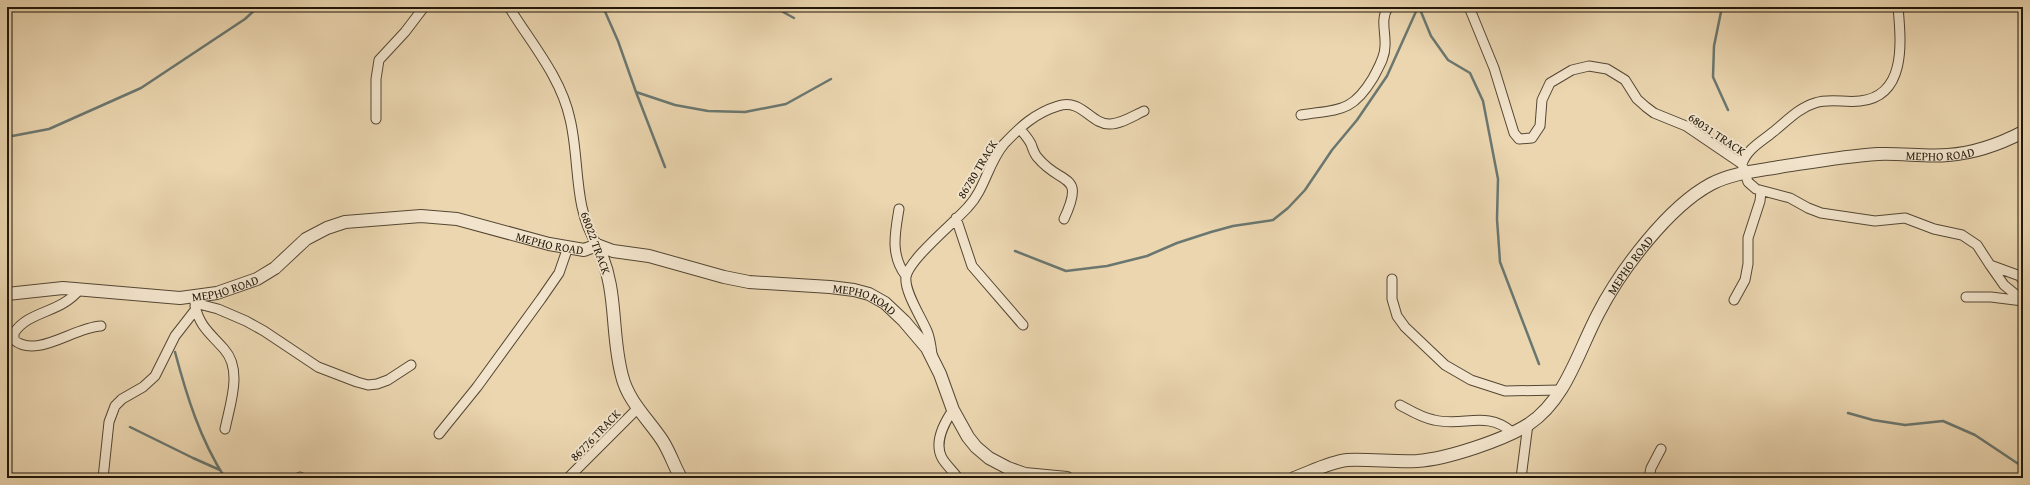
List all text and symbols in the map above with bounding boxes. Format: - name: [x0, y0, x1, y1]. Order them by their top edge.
- street label: 68031 TRACK: [1685, 109, 1750, 160]
- street label: 86780 TRACK: [953, 136, 1002, 202]
- street label: MEPHO ROAD: [1905, 143, 1976, 164]
- street label: 68022 TRACK: [577, 209, 616, 278]
- street label: MEPHO ROAD: [514, 227, 585, 258]
- street label: MEPHO ROAD: [1603, 232, 1657, 298]
- street label: MEPHO ROAD: [191, 271, 261, 305]
- street label: MEPHO ROAD: [832, 279, 901, 318]
- street label: 86776 TRACK: [566, 405, 625, 465]

